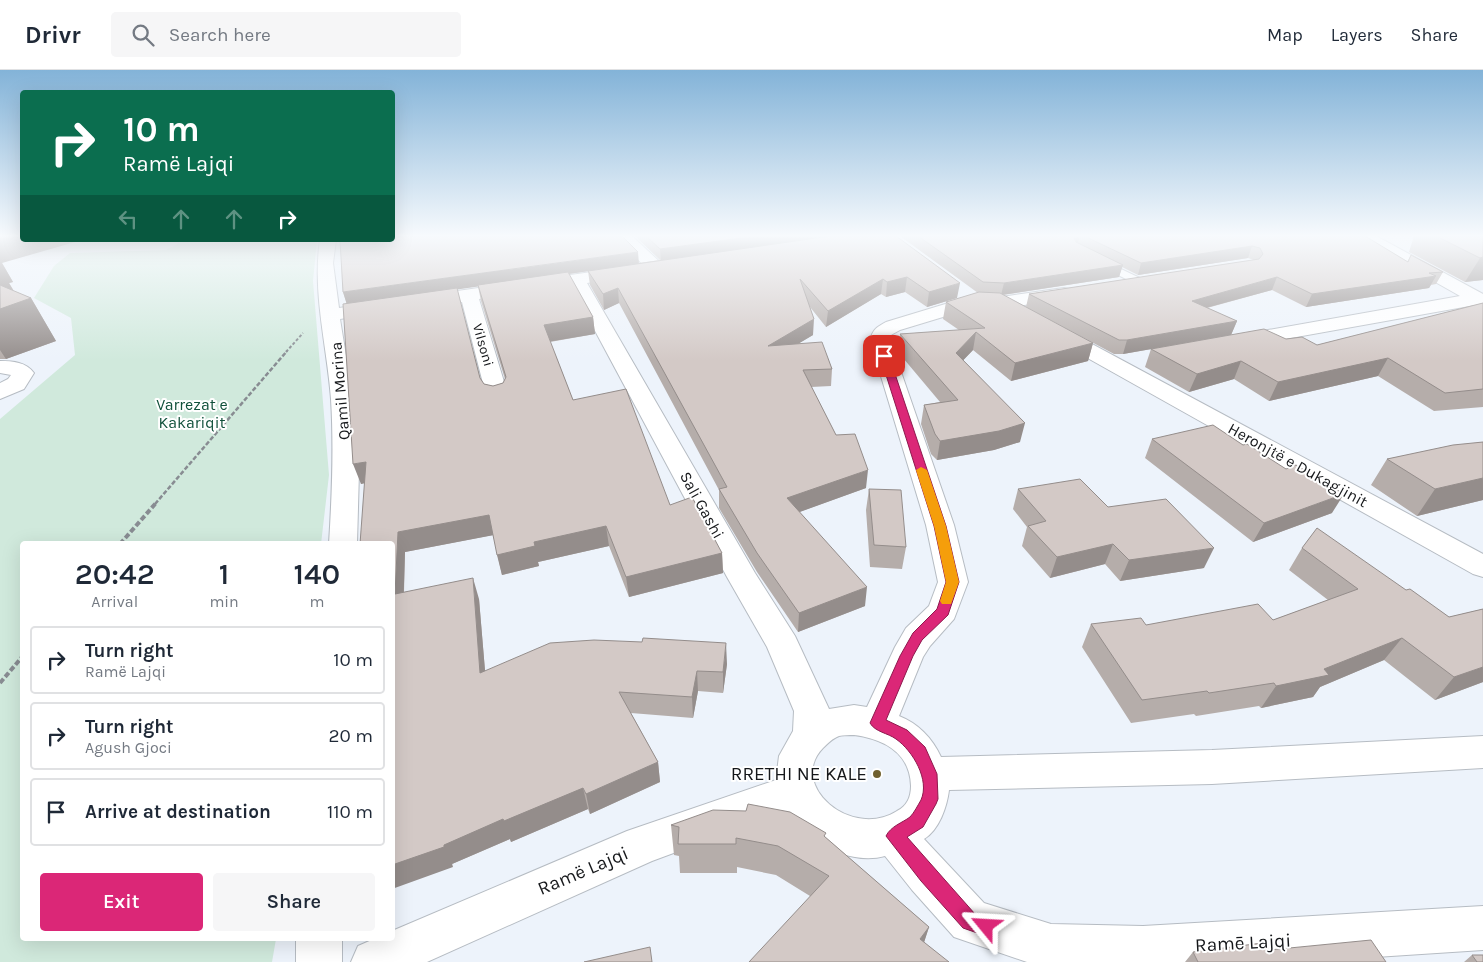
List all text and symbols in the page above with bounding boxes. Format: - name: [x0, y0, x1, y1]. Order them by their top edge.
- search box: [111, 12, 461, 57]
- text: Drivr: [25, 21, 81, 49]
- icon: search: [129, 21, 157, 49]
- text: Search here: [169, 24, 271, 46]
- text: Map: [1267, 24, 1303, 46]
- text: Layers: [1331, 24, 1383, 46]
- text: Share: [1411, 24, 1458, 46]
- text: 10 m: [123, 109, 200, 150]
- icon: right: [40, 110, 105, 175]
- text: Ramë Lajqi: [123, 151, 234, 177]
- icon: left: [114, 205, 142, 233]
- icon: ahead: [167, 205, 195, 233]
- icon: ahead: [220, 205, 248, 233]
- icon: right: [273, 205, 301, 233]
- street label: Vilsoni: [469, 322, 497, 368]
- pin: [863, 335, 905, 377]
- street label: Qamil Morina: [326, 341, 354, 441]
- icon: arrive: [870, 342, 898, 370]
- park label: Varrezat e Kakariqit: [156, 395, 228, 432]
- street label: Heronjtë e Dukagjinit: [1225, 419, 1371, 511]
- street label: Sali Gashi: [676, 468, 728, 542]
- text: 20:42: [75, 556, 155, 592]
- text: 1: [219, 556, 229, 592]
- text: 140: [294, 556, 340, 592]
- text: Arrival: [91, 592, 138, 611]
- text: min: [209, 592, 239, 611]
- text: m: [309, 592, 324, 611]
- text: Turn right: [85, 640, 174, 662]
- icon: right: [42, 646, 70, 674]
- text: 10 m: [333, 649, 373, 671]
- text: Ramë Lajqi: [85, 662, 166, 681]
- text: Turn right: [85, 716, 174, 738]
- icon: right: [42, 722, 70, 750]
- text: 20 m: [328, 725, 373, 747]
- text: Agush Gjoci: [85, 738, 172, 757]
- place label: RRETHI NE KALE: [731, 763, 867, 785]
- marker: RRETHI NE KALE: [871, 768, 883, 780]
- icon: arrive: [42, 798, 70, 826]
- text: Arrive at destination: [85, 801, 271, 823]
- text: 110 m: [327, 801, 373, 823]
- street label: Ramë Lajqi: [534, 842, 632, 900]
- button: Exit: [40, 873, 203, 931]
- button: Share: [213, 873, 375, 931]
- position arrow: [959, 899, 1011, 951]
- street label: Ramē Lajqi: [1194, 929, 1292, 957]

